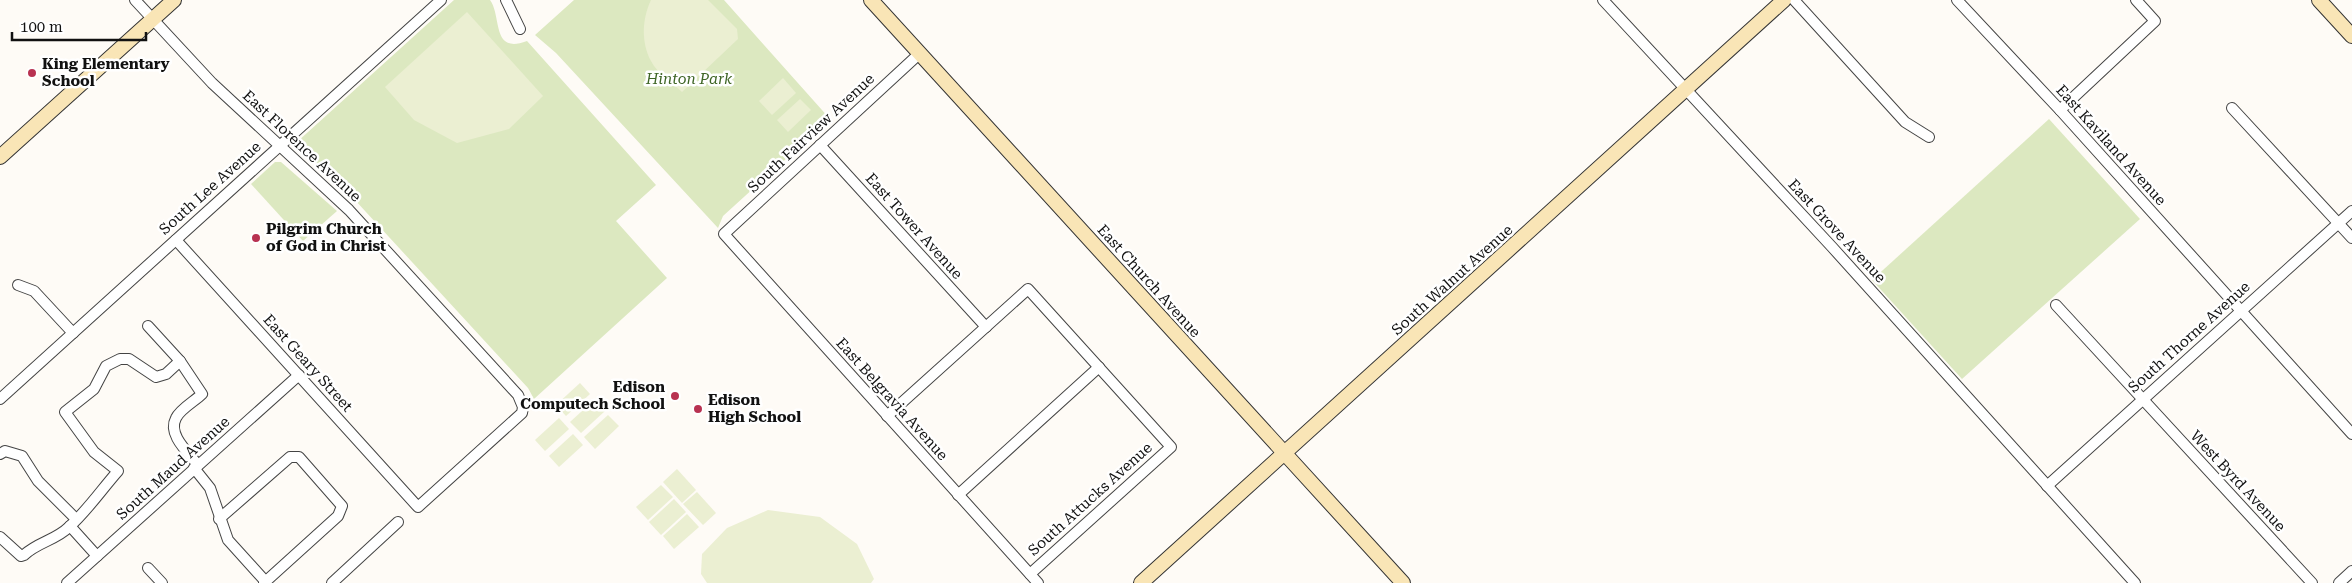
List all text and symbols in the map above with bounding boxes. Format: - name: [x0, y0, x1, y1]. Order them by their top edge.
- scale bar: [12, 10, 146, 42]
- text: 100 m: [20, 18, 63, 36]
- place label: King Elementary School: [42, 55, 170, 90]
- marker: King Elementary School: [26, 67, 38, 79]
- park label: Hinton Park: [645, 70, 733, 88]
- street label: South Fairview Avenue: [744, 70, 878, 196]
- street label: East Kaviland Avenue: [2052, 81, 2170, 209]
- street label: East Florence Avenue: [239, 86, 365, 206]
- street label: South Lee Avenue: [155, 138, 265, 238]
- street label: East Tower Avenue: [862, 169, 966, 283]
- street label: East Grove Avenue: [1784, 175, 1890, 287]
- place label: Pilgrim Church of God in Christ: [266, 220, 386, 255]
- street label: East Church Avenue: [1094, 221, 1204, 341]
- street label: South Walnut Avenue: [1388, 221, 1516, 339]
- marker: Pilgrim Church of God in Christ: [250, 232, 262, 244]
- street label: South Thorne Avenue: [2124, 278, 2254, 396]
- street label: East Geary Street: [260, 311, 357, 416]
- street label: East Belgravia Avenue: [832, 334, 952, 464]
- place label: Edison Computech School: [520, 378, 665, 413]
- marker: Edison Computech School: [669, 390, 681, 402]
- place label: Edison High School: [708, 391, 801, 426]
- marker: Edison High School: [692, 403, 704, 415]
- street label: South Maud Avenue: [113, 412, 233, 524]
- street label: West Byrd Avenue: [2187, 427, 2289, 535]
- street label: South Attucks Avenue: [1024, 439, 1156, 559]

